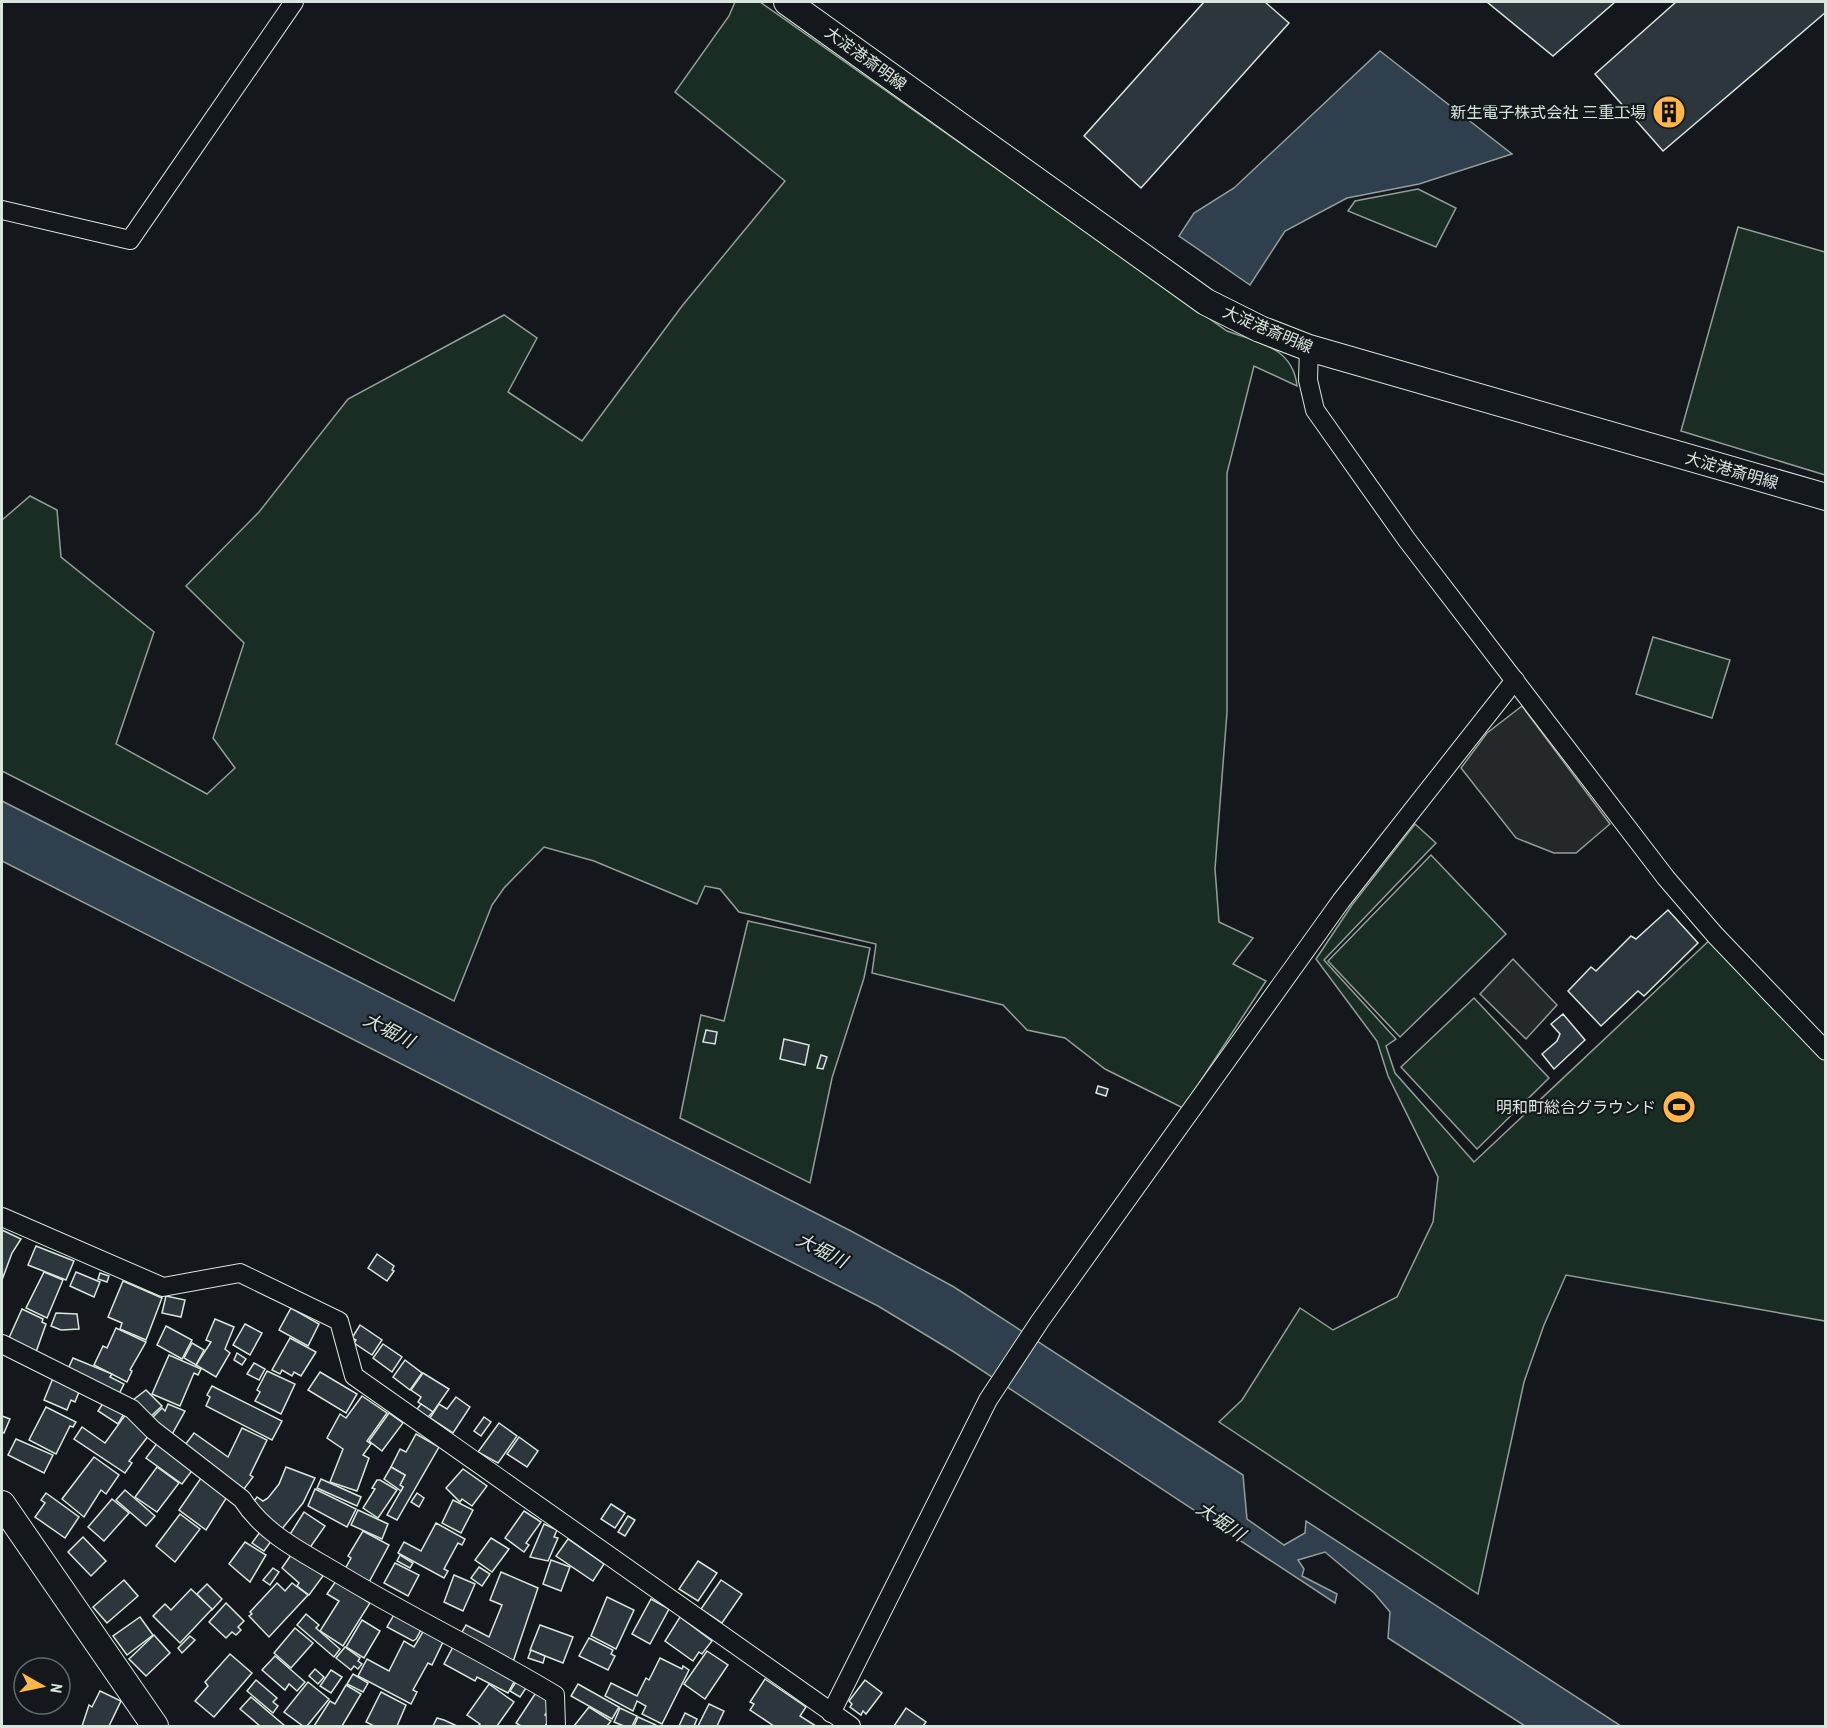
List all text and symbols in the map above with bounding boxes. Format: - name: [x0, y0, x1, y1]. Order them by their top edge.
- street label: 大淀港斎明線: [821, 21, 911, 95]
- building icon: 新生電子株式会社 三重工場: [1651, 94, 1687, 130]
- place label: 新生電子株式会社 三重工場: [1450, 101, 1646, 123]
- street label: 大淀港斎明線: [1220, 300, 1316, 358]
- street label: 大淀港斎明線: [1683, 446, 1781, 494]
- water label: 大堀川: [359, 1007, 421, 1054]
- sports icon: 明和町総合グラウンド: [1661, 1089, 1697, 1125]
- place label: 明和町総合グラウンド: [1496, 1096, 1656, 1118]
- water label: 大堀川: [792, 1227, 854, 1274]
- water label: 大堀川: [1192, 1496, 1252, 1548]
- north arrow: [12, 1656, 72, 1716]
- text: N: [45, 1682, 68, 1695]

